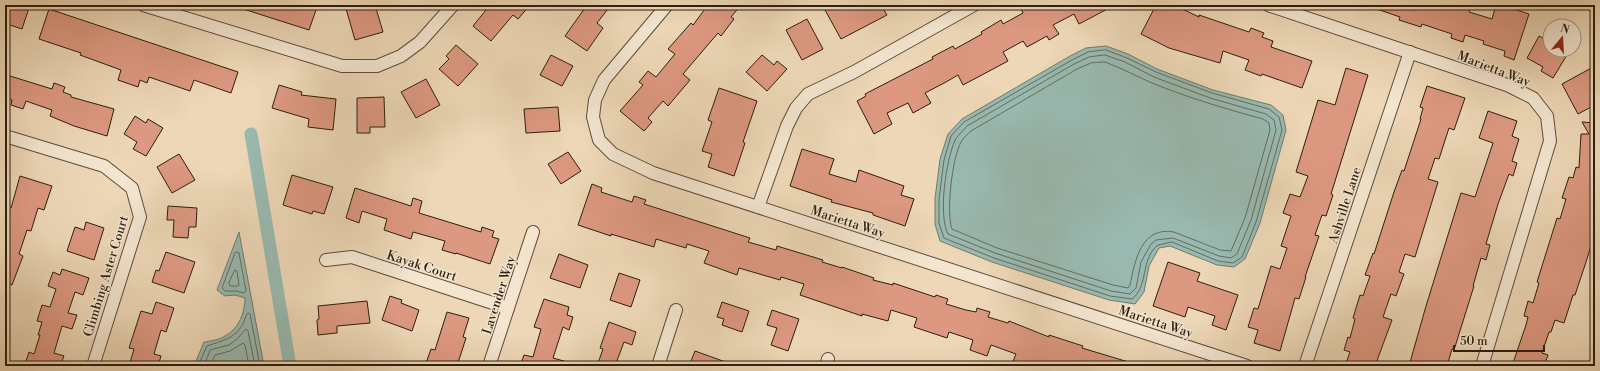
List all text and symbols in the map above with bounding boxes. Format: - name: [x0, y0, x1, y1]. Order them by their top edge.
- north arrow: [1542, 18, 1582, 58]
- text: N: [1558, 21, 1571, 38]
- street label: Marietta Way: [1455, 48, 1533, 90]
- street label: Ashville Lane: [1325, 165, 1365, 247]
- street label: Marietta Way: [808, 202, 888, 242]
- street label: Climbing Aster Court: [80, 214, 132, 339]
- street label: Kayak Court: [384, 247, 459, 285]
- street label: Lavender Way: [479, 253, 519, 337]
- street label: Marietta Way: [1116, 302, 1196, 342]
- scale bar: [1454, 327, 1544, 353]
- text: 50 m: [1460, 334, 1488, 349]

